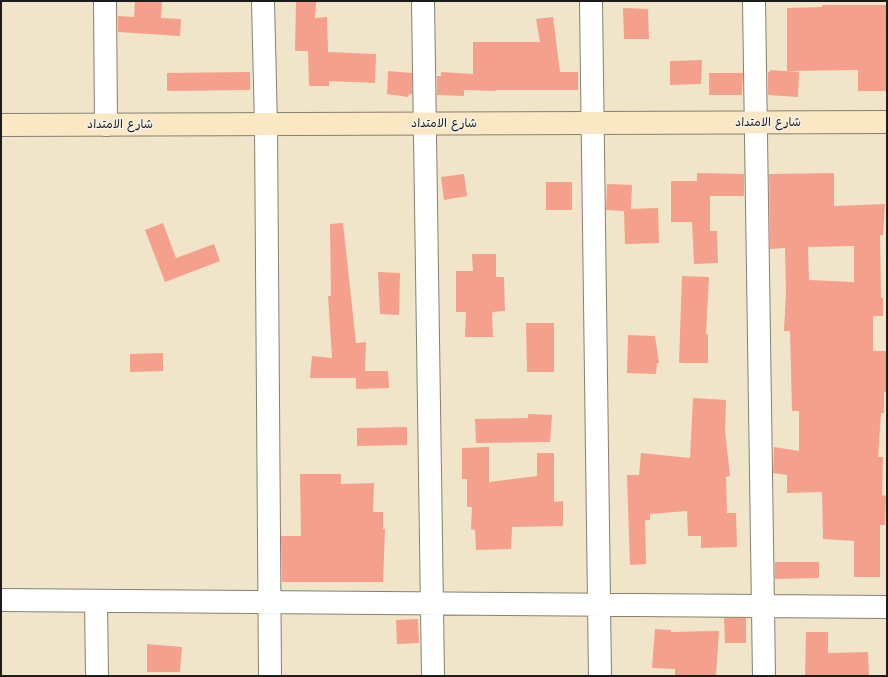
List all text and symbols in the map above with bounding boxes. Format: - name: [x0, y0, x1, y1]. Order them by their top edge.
- street label: شارع الامتداد: [735, 116, 801, 130]
- street label: شارع الامتداد: [411, 117, 477, 131]
- street label: شارع الامتداد: [87, 118, 153, 132]

